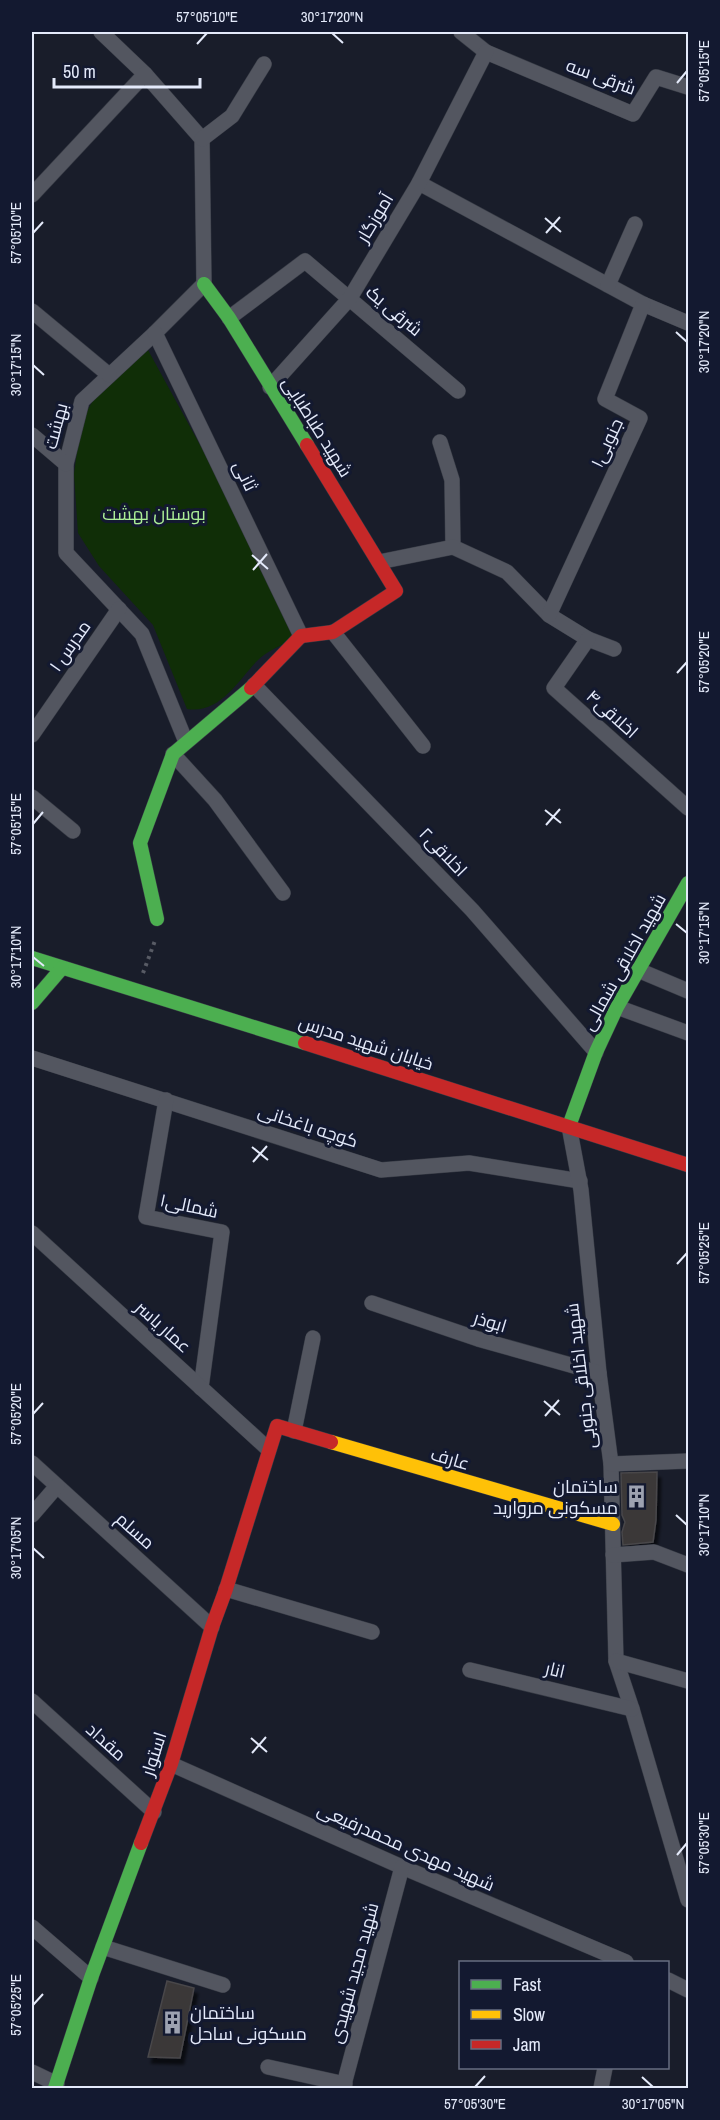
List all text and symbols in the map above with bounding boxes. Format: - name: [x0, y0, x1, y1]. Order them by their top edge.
- text: 57°05'10"E: [176, 6, 238, 27]
- text: 30°17'20"N: [301, 6, 363, 27]
- text: 57°05'15"E: [693, 40, 714, 102]
- scale bar: [54, 51, 200, 89]
- street label: شرقی سه: [563, 52, 640, 101]
- text: 50 m: [63, 59, 96, 84]
- street label: آموزگار: [350, 188, 399, 248]
- text: 57°05'10"E: [5, 202, 26, 264]
- street label: شرقی یک: [361, 280, 428, 342]
- text: 30°17'20"N: [693, 311, 714, 373]
- text: 30°17'15"N: [5, 334, 26, 396]
- street label: شهید طباطبایی: [276, 372, 358, 482]
- street label: بهشت: [37, 400, 74, 452]
- street label: جنوبی۱: [584, 414, 629, 472]
- street label: ثانی: [227, 456, 264, 495]
- park label: بوستان بهشت: [102, 501, 206, 526]
- street label: مدرس ۱: [43, 615, 96, 676]
- text: 57°05'20"E: [693, 631, 714, 693]
- street label: اخلاقی۴: [581, 684, 644, 744]
- text: 57°05'15"E: [5, 793, 26, 855]
- street label: اخلاقی۲: [414, 822, 473, 882]
- street label: شهید اخلاقی شمالی: [575, 889, 672, 1035]
- text: 30°17'15"N: [693, 902, 714, 964]
- text: 30°17'10"N: [5, 926, 26, 988]
- street label: خیابان شهید مدرس: [296, 1009, 437, 1076]
- street label: کوچه باغخانی: [255, 1098, 361, 1153]
- street label: شمالی۱: [158, 1187, 220, 1224]
- text: 57°05'25"E: [693, 1222, 714, 1284]
- street label: عمار یاسر: [129, 1294, 197, 1358]
- street label: شهید اخلاقی جنوبی: [559, 1302, 602, 1450]
- street label: ابوذر: [470, 1304, 510, 1338]
- text: 57°05'20"E: [5, 1383, 26, 1445]
- street label: عارف: [428, 1441, 472, 1476]
- place label: ساختمان مسکونی مروارید: [493, 1474, 618, 1520]
- building icon: ساختمان مسکونی مروارید: [623, 1484, 649, 1510]
- text: 30°17'10"N: [693, 1494, 714, 1556]
- street label: مسلم: [110, 1506, 160, 1555]
- text: 30°17'05"N: [5, 1517, 26, 1579]
- street label: انار: [542, 1655, 568, 1684]
- street label: مقداد: [81, 1717, 132, 1766]
- street label: استوار: [134, 1729, 172, 1780]
- street label: شهید مهدی محمدرفیعی: [314, 1796, 499, 1897]
- text: 57°05'30"E: [693, 1812, 714, 1874]
- street label: شهید مجید شهیدی: [323, 1900, 384, 2046]
- legend: [459, 1961, 669, 2069]
- text: Fast: [513, 1972, 541, 1997]
- text: 57°05'25"E: [5, 1974, 26, 2036]
- place label: ساختمان مسکونی ساحل: [190, 2000, 307, 2046]
- text: Slow: [513, 2002, 545, 2027]
- building icon: ساختمان مسکونی ساحل: [159, 2010, 185, 2036]
- text: Jam: [513, 2032, 541, 2057]
- text: 57°05'30"E: [444, 2093, 506, 2114]
- text: 30°17'05"N: [622, 2093, 684, 2114]

